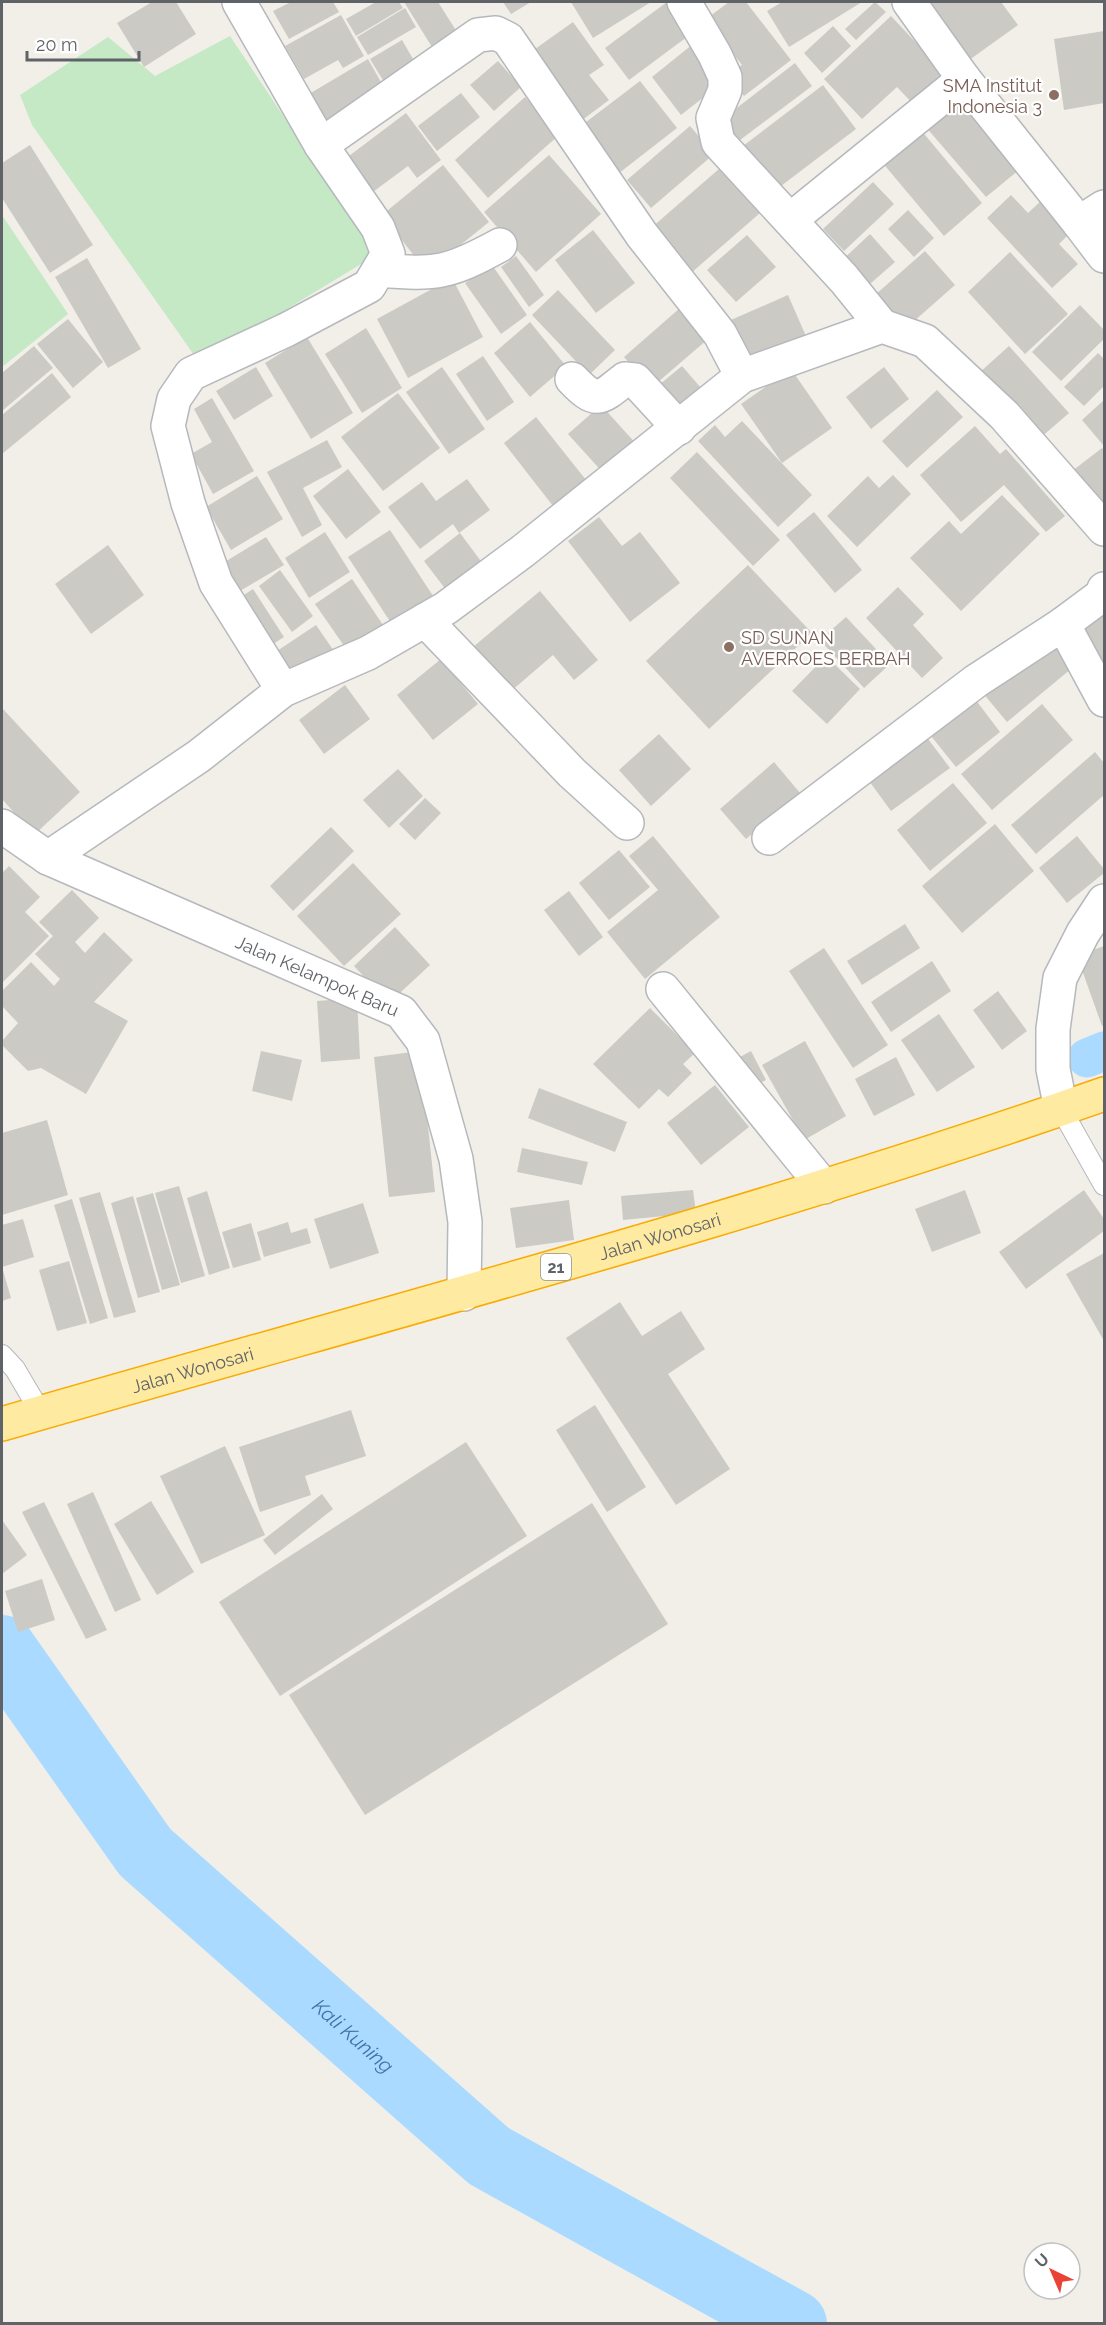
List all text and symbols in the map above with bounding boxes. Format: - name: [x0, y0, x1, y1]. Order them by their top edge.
- scale bar: [27, 24, 140, 62]
- text: 20 m: [36, 34, 78, 55]
- place label: SMA Institut Indonesia 3: [943, 75, 1042, 117]
- marker: SMA Institut Indonesia 3: [1047, 88, 1061, 102]
- place label: SD SUNAN AVERROES BERBAH: [741, 627, 911, 669]
- marker: SD SUNAN AVERROES BERBAH: [722, 640, 736, 654]
- street label: Jalan Kelampok Baru: [233, 931, 402, 1020]
- street label: Jalan Wonosari: [596, 1208, 723, 1264]
- road number: 21: [541, 1254, 571, 1280]
- street label: Jalan Wonosari: [129, 1342, 256, 1397]
- water label: Kali Kuning: [308, 1994, 399, 2078]
- north arrow: [1022, 2241, 1082, 2301]
- text: U: [1031, 2250, 1053, 2272]

